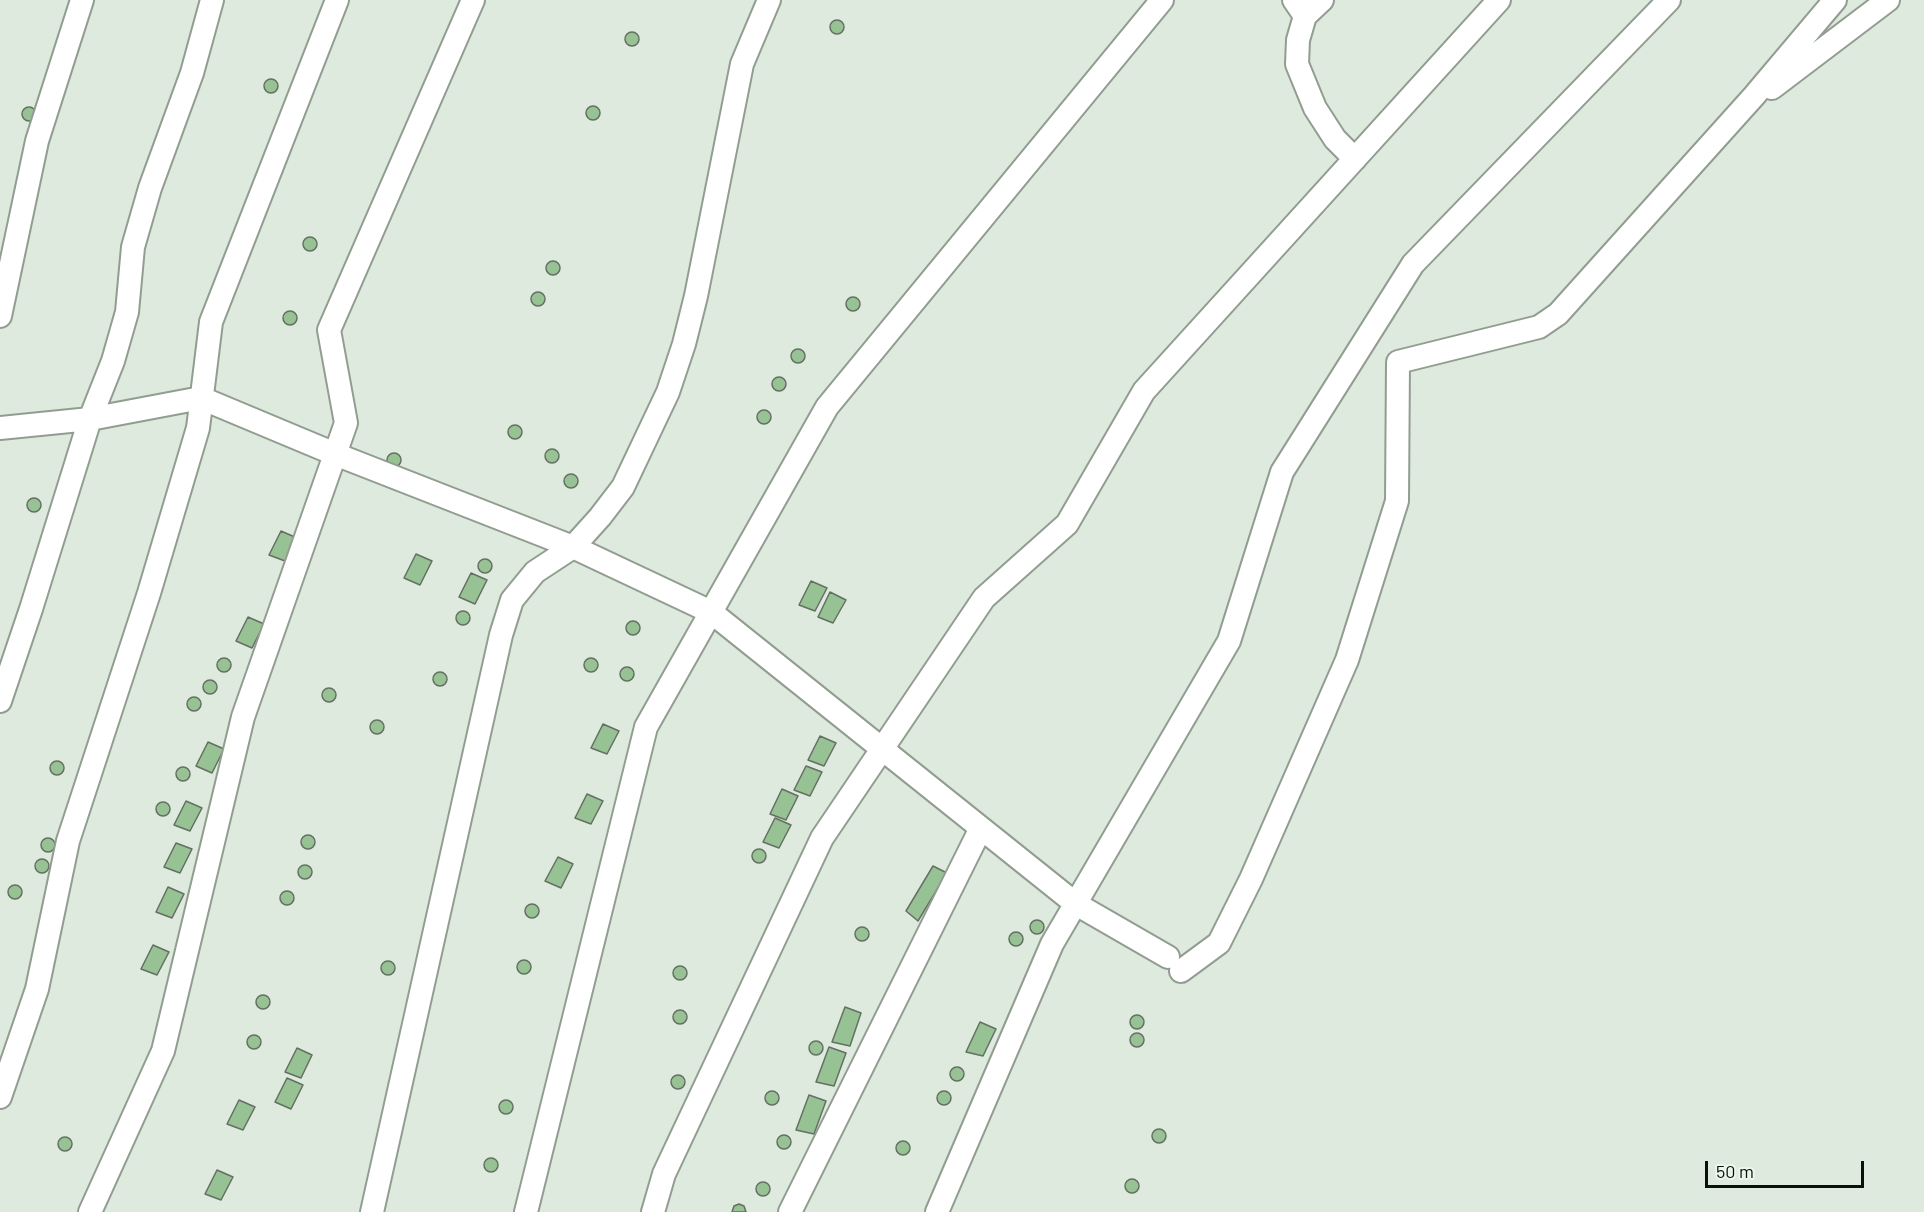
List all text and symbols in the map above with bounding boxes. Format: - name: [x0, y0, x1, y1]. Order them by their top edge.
- scale bar: [1708, 1149, 1867, 1187]
- text: 50 m: [1716, 1160, 1754, 1182]

